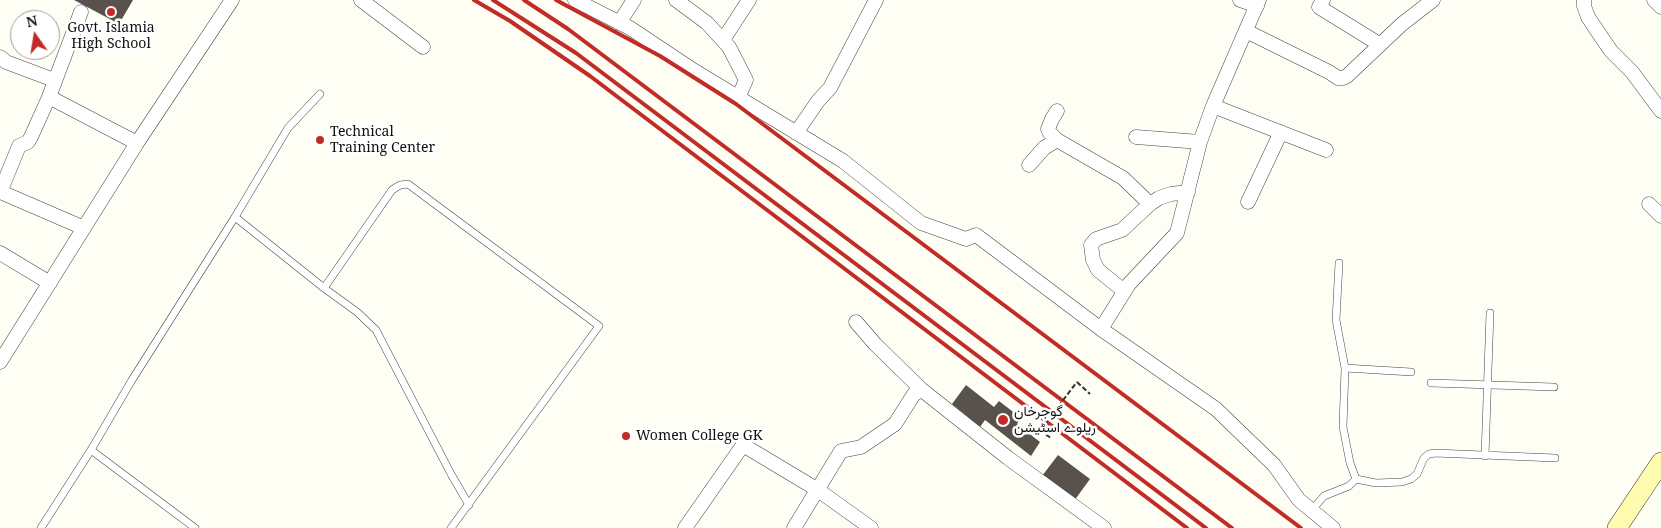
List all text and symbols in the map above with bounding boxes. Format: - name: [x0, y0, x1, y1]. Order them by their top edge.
- marker: Govt. Islamia High School: [105, 6, 117, 18]
- north arrow: [10, 10, 60, 60]
- text: N: [24, 10, 39, 31]
- place label: Govt. Islamia High School: [67, 20, 155, 52]
- place label: Technical Training Center: [330, 124, 435, 156]
- marker: Technical Training Center: [314, 134, 326, 146]
- place label: گوجرخان ریلوے اسٹیشن: [1014, 404, 1096, 437]
- marker: گوجرخان ریلوے اسٹیشن: [996, 413, 1010, 427]
- place label: Women College GK: [636, 428, 763, 444]
- marker: Women College GK: [620, 430, 632, 442]

